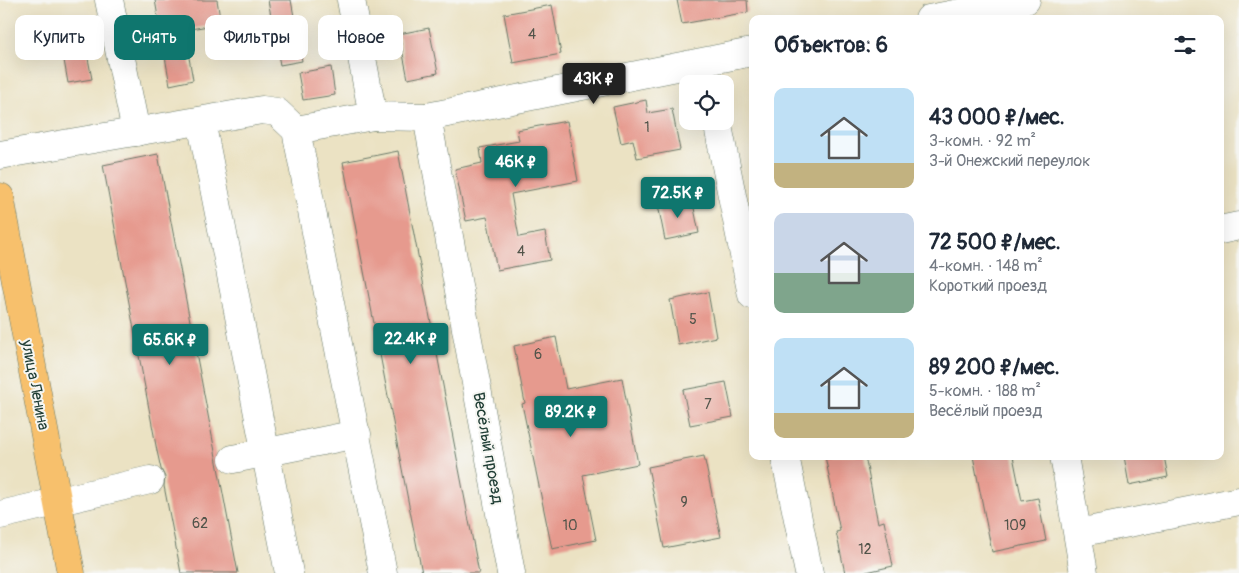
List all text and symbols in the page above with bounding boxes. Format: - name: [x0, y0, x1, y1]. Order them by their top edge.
- chip: Купить: [15, 15, 104, 60]
- chip: Снять: [114, 15, 195, 60]
- chip: Фильтры: [205, 15, 308, 60]
- chip: Новое: [318, 15, 403, 60]
- house number: 4: [528, 26, 536, 43]
- icon: filters: [1171, 31, 1199, 59]
- text: Объектов: 6: [774, 32, 888, 59]
- pin: 43K ₽: [559, 62, 629, 105]
- text: 43K ₽: [574, 69, 614, 89]
- map controls: [679, 75, 734, 130]
- button: locate: [679, 75, 734, 130]
- text: 43 000 ₽/мес.: [929, 104, 1065, 131]
- icon: home: [814, 108, 874, 168]
- house number: 1: [644, 119, 650, 136]
- text: 3-комн. · 92 m²: [929, 131, 1036, 151]
- pin: 46K ₽: [481, 146, 551, 188]
- text: 3-й Онежский переулок: [929, 151, 1090, 171]
- text: 46K ₽: [495, 152, 537, 172]
- pin: 72.5K ₽: [632, 176, 724, 219]
- text: 72.5K ₽: [652, 183, 704, 203]
- text: 72 500 ₽/мес.: [929, 229, 1061, 256]
- icon: home: [814, 233, 874, 293]
- house number: 4: [517, 243, 525, 260]
- text: 4-комн. · 148 m²: [929, 256, 1043, 276]
- text: Короткий проезд: [929, 276, 1047, 296]
- house number: 5: [689, 311, 697, 328]
- pin: 22.4K ₽: [365, 322, 457, 365]
- pin: 65.6K ₽: [124, 324, 216, 366]
- text: 22.4K ₽: [384, 329, 438, 349]
- text: 65.6K ₽: [143, 330, 197, 350]
- street label: улица Ленина: [16, 337, 54, 432]
- house number: 6: [534, 346, 542, 363]
- text: 89 200 ₽/мес.: [929, 354, 1060, 381]
- icon: home: [814, 358, 874, 418]
- text: 5-комн. · 188 m²: [929, 381, 1041, 401]
- street label: Весёлый проезд: [468, 391, 508, 506]
- pin: 89.2K ₽: [525, 396, 617, 438]
- house number: 7: [704, 396, 712, 413]
- text: Весёлый проезд: [929, 401, 1042, 421]
- text: 89.2K ₽: [545, 402, 597, 422]
- house number: 9: [680, 494, 688, 511]
- house number: 62: [192, 515, 208, 532]
- house number: 10: [562, 517, 578, 534]
- house number: 109: [1004, 517, 1026, 534]
- house number: 12: [858, 541, 872, 558]

